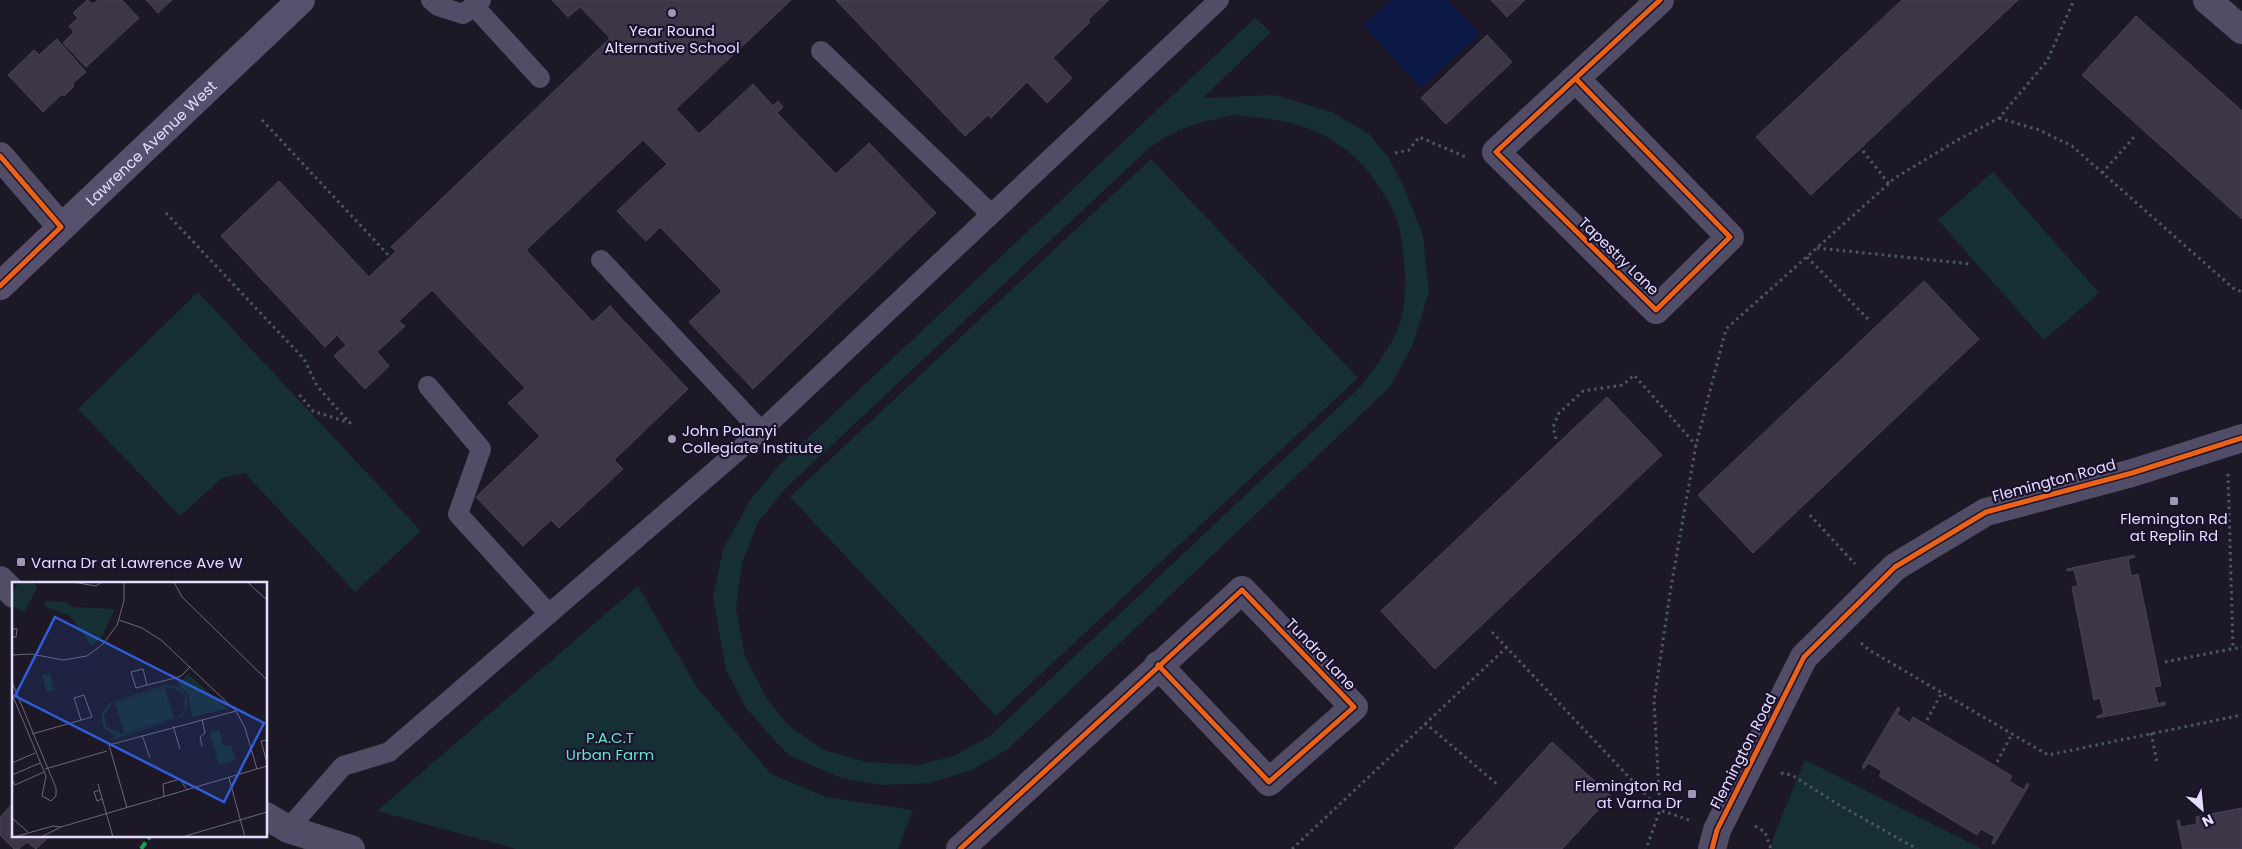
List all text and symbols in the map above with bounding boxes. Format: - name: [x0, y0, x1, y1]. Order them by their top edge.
- marker: Year Round Alternative School: [666, 7, 678, 19]
- place label: Year Round Alternative School: [604, 20, 740, 58]
- street label: Lawrence Avenue West: [81, 75, 221, 210]
- street label: Tapestry Lane: [1574, 212, 1664, 300]
- place label: John Polanyi Collegiate Institute: [682, 420, 823, 458]
- marker: John Polanyi Collegiate Institute: [666, 433, 678, 445]
- street label: Flemington Road: [1990, 453, 2118, 507]
- marker: Flemington Rd at Replin Rd: [2168, 495, 2180, 507]
- place label: Flemington Rd at Replin Rd: [2120, 508, 2228, 546]
- place label: Varna Dr at Lawrence Ave W: [31, 552, 243, 573]
- marker: Varna Dr at Lawrence Ave W: [15, 556, 27, 568]
- inset map: [12, 582, 268, 836]
- street label: Tundra Lane: [1281, 613, 1361, 695]
- street label: Flemington Road: [1705, 690, 1781, 812]
- park label: P.A.C.T Urban Farm: [566, 727, 654, 765]
- place label: Flemington Rd at Varna Dr: [1575, 775, 1682, 813]
- north arrow: [2177, 784, 2227, 834]
- marker: Flemington Rd at Varna Dr: [1686, 788, 1698, 800]
- text: N: [2199, 809, 2217, 832]

